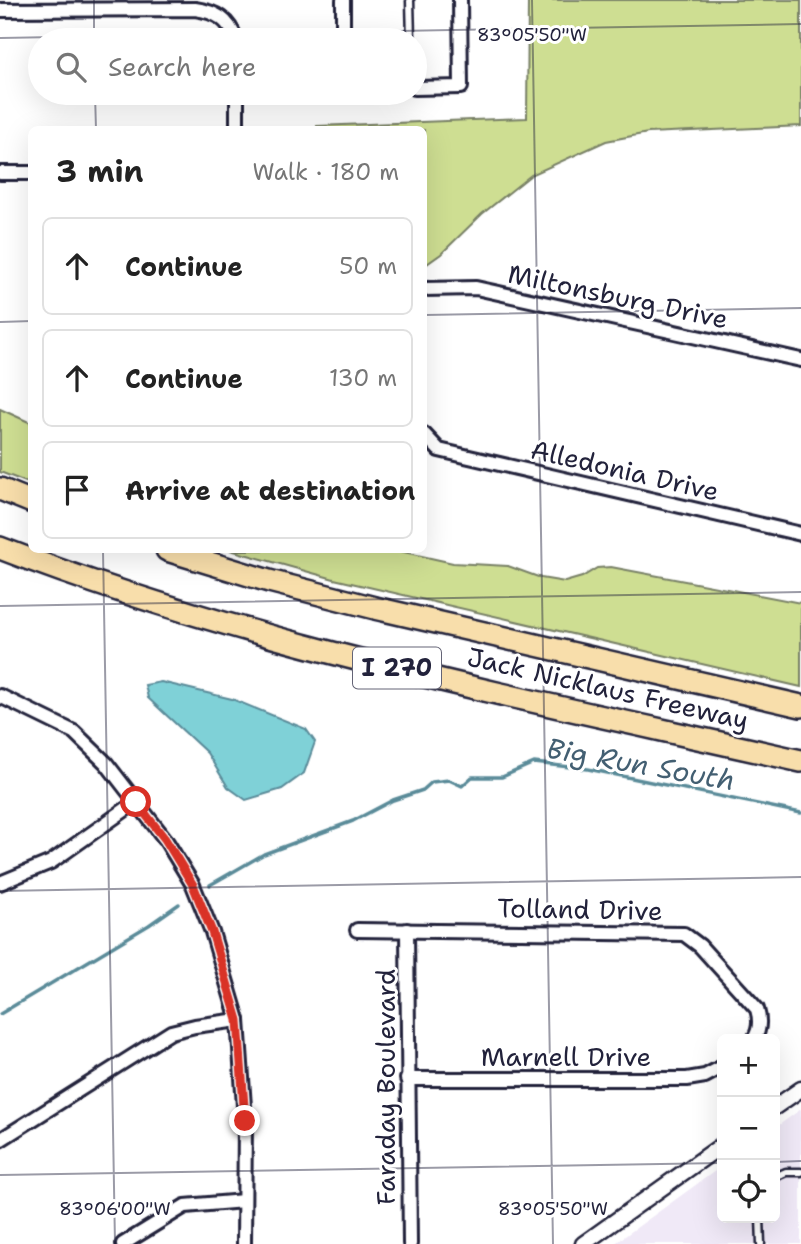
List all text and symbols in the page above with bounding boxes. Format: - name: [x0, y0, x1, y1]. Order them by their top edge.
- text: 83°05'50"W: [477, 23, 587, 47]
- search box: [28, 28, 427, 105]
- icon: search: [52, 48, 90, 86]
- text: Search here: [108, 49, 257, 84]
- text: 3 min: [56, 151, 143, 192]
- text: Walk · 180 m: [253, 157, 399, 187]
- icon: ahead: [58, 247, 96, 285]
- text: Continue: [125, 249, 243, 284]
- text: 50 m: [339, 251, 397, 281]
- street label: Miltonsburg Drive: [505, 256, 731, 336]
- icon: ahead: [58, 359, 96, 397]
- text: Continue: [125, 361, 243, 396]
- text: 130 m: [329, 363, 397, 393]
- street label: Alledonia Drive: [528, 431, 722, 509]
- icon: arrive: [58, 471, 96, 509]
- text: Arrive at destination: [125, 473, 415, 508]
- street label: Jack Nicklaus Freeway: [464, 639, 752, 737]
- road number: I 270: [353, 648, 441, 688]
- water label: Big Run South: [544, 729, 738, 799]
- route start: [120, 786, 151, 817]
- street label: Tolland Drive: [497, 890, 663, 928]
- street label: Faraday Boulevard: [368, 969, 403, 1205]
- map controls: [717, 1034, 780, 1223]
- button: +: [717, 1034, 780, 1097]
- street label: Marnell Drive: [481, 1039, 651, 1074]
- button: −: [717, 1097, 780, 1160]
- route end: [229, 1105, 260, 1136]
- button: locate: [717, 1160, 780, 1223]
- text: 83°06'00"W: [59, 1197, 171, 1221]
- text: 83°05'50"W: [498, 1197, 608, 1221]

